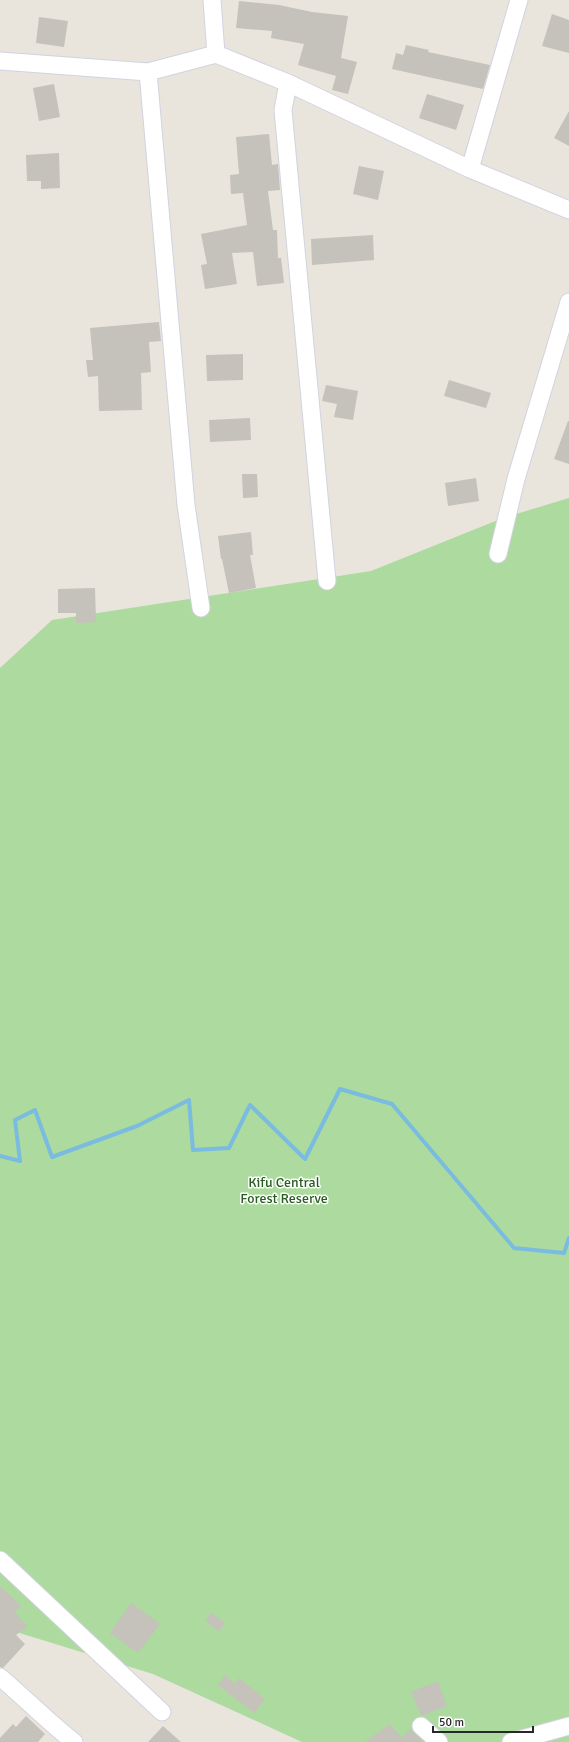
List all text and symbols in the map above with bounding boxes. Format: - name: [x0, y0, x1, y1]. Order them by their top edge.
- park label: Kifu Central Forest Reserve: [240, 1174, 328, 1207]
- scale bar: [433, 1708, 533, 1734]
- text: 50 m: [439, 1715, 464, 1730]

